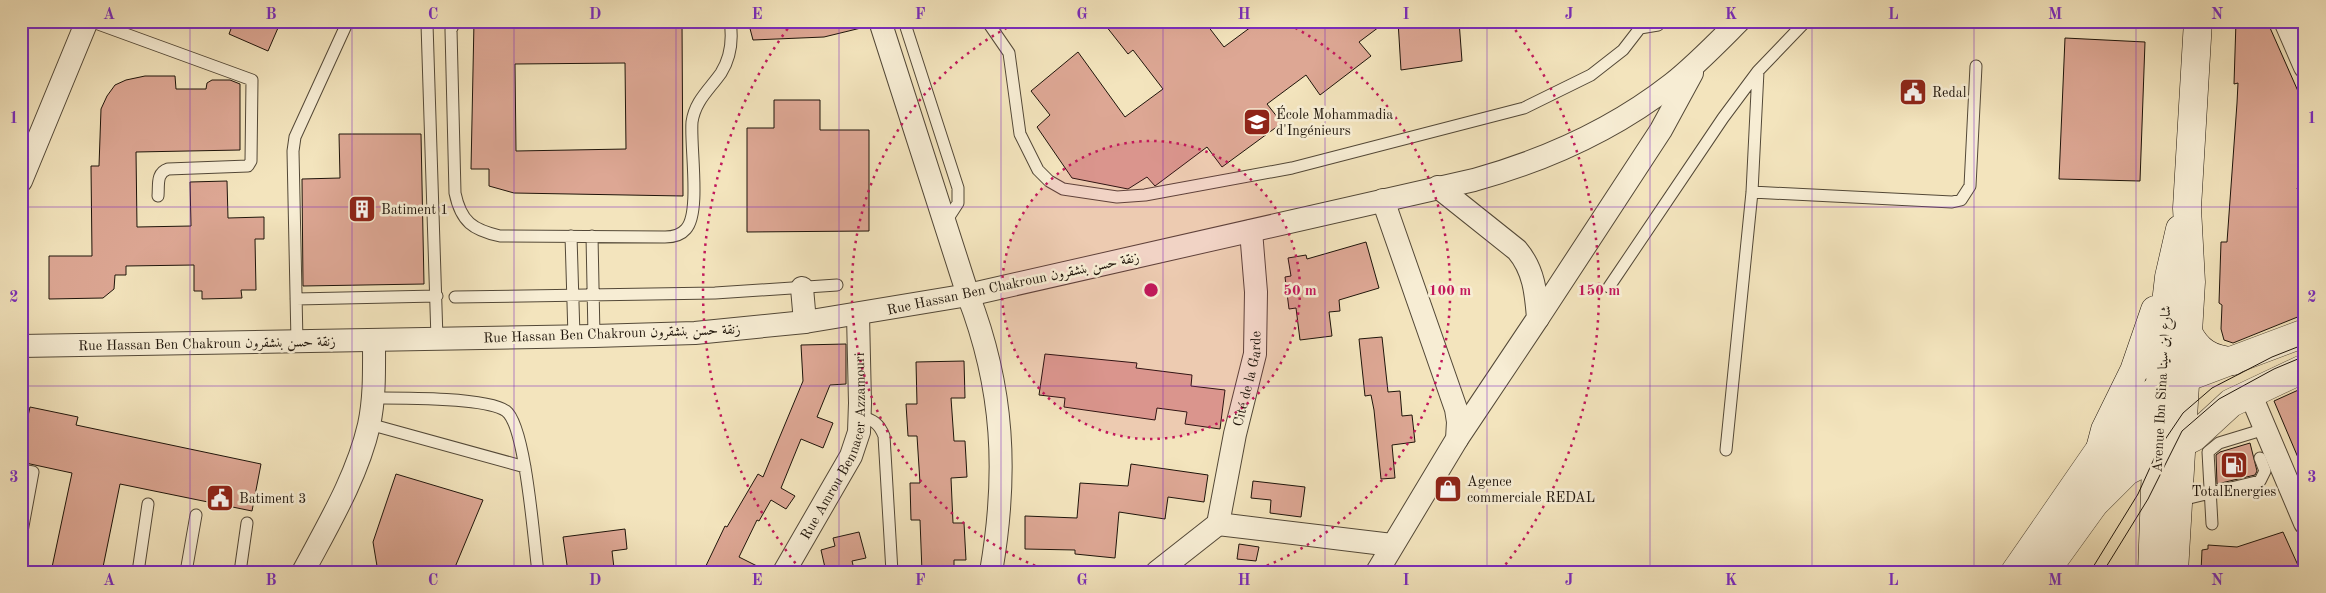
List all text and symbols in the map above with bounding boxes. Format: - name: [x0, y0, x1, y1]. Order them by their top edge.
- text: A: [103, 7, 115, 23]
- text: B: [265, 7, 277, 23]
- text: C: [428, 7, 438, 23]
- text: D: [589, 7, 601, 23]
- text: E: [751, 7, 763, 23]
- text: F: [915, 7, 926, 23]
- text: G: [1076, 7, 1088, 23]
- text: H: [1237, 7, 1251, 23]
- text: I: [1402, 7, 1410, 23]
- text: J: [1565, 7, 1574, 23]
- text: K: [1725, 7, 1737, 23]
- text: L: [1888, 7, 1899, 23]
- text: M: [2048, 7, 2062, 23]
- text: N: [2211, 7, 2224, 23]
- public building icon: Redal: [1898, 77, 1928, 107]
- place label: Redal: [1932, 86, 1967, 100]
- place label: École Mohammadia d'Ingénieurs: [1276, 105, 1393, 138]
- school or university icon: École Mohammadia d'Ingénieurs: [1242, 107, 1272, 137]
- text: 1: [9, 111, 19, 127]
- text: 1: [2307, 111, 2317, 127]
- building icon: Batiment 1: [347, 194, 377, 224]
- place label: Batiment 1: [381, 203, 448, 217]
- street label: Rue Hassan Ben Chakroun زنقة حسن بنشقرون: [886, 250, 1141, 320]
- centre of rings: [1142, 281, 1160, 299]
- text: 50 m: [1283, 284, 1317, 299]
- text: 100 m: [1429, 284, 1471, 299]
- text: 150 m: [1578, 284, 1620, 299]
- text: 2: [9, 290, 19, 306]
- text: 2: [2307, 290, 2317, 306]
- street label: Avenue Ibn Sina شارع ابن سينا: [2151, 305, 2177, 473]
- street label: Rue Hassan Ben Chakroun زنقة حسن بنشقرون: [483, 323, 741, 347]
- street label: Cité de la Garde: [1231, 331, 1264, 428]
- street label: Rue Hassan Ben Chakroun زنقة حسن بنشقرون: [78, 335, 336, 355]
- street label: Rue Amrou Bennacer Azzamouri: [798, 352, 868, 542]
- fuel station icon: TotalEnergies: [2219, 450, 2249, 480]
- text: 3: [9, 470, 19, 486]
- text: 3: [2307, 470, 2317, 486]
- shop icon: Agence commerciale REDAL: [1433, 474, 1463, 504]
- place label: Agence commerciale REDAL: [1467, 475, 1595, 505]
- public building icon: Batiment 3: [205, 483, 235, 513]
- place label: TotalEnergies: [2192, 485, 2276, 499]
- place label: Batiment 3: [239, 492, 306, 506]
- text: A: [103, 573, 115, 589]
- text: B: [265, 573, 277, 589]
- text: C: [428, 573, 438, 589]
- text: D: [589, 573, 601, 589]
- text: E: [751, 573, 763, 589]
- text: F: [915, 573, 926, 589]
- text: G: [1076, 573, 1088, 589]
- text: H: [1237, 573, 1251, 589]
- text: I: [1402, 573, 1410, 589]
- text: J: [1565, 573, 1574, 589]
- text: K: [1725, 573, 1737, 589]
- text: L: [1888, 573, 1899, 589]
- text: M: [2048, 573, 2062, 589]
- text: N: [2211, 573, 2224, 589]

